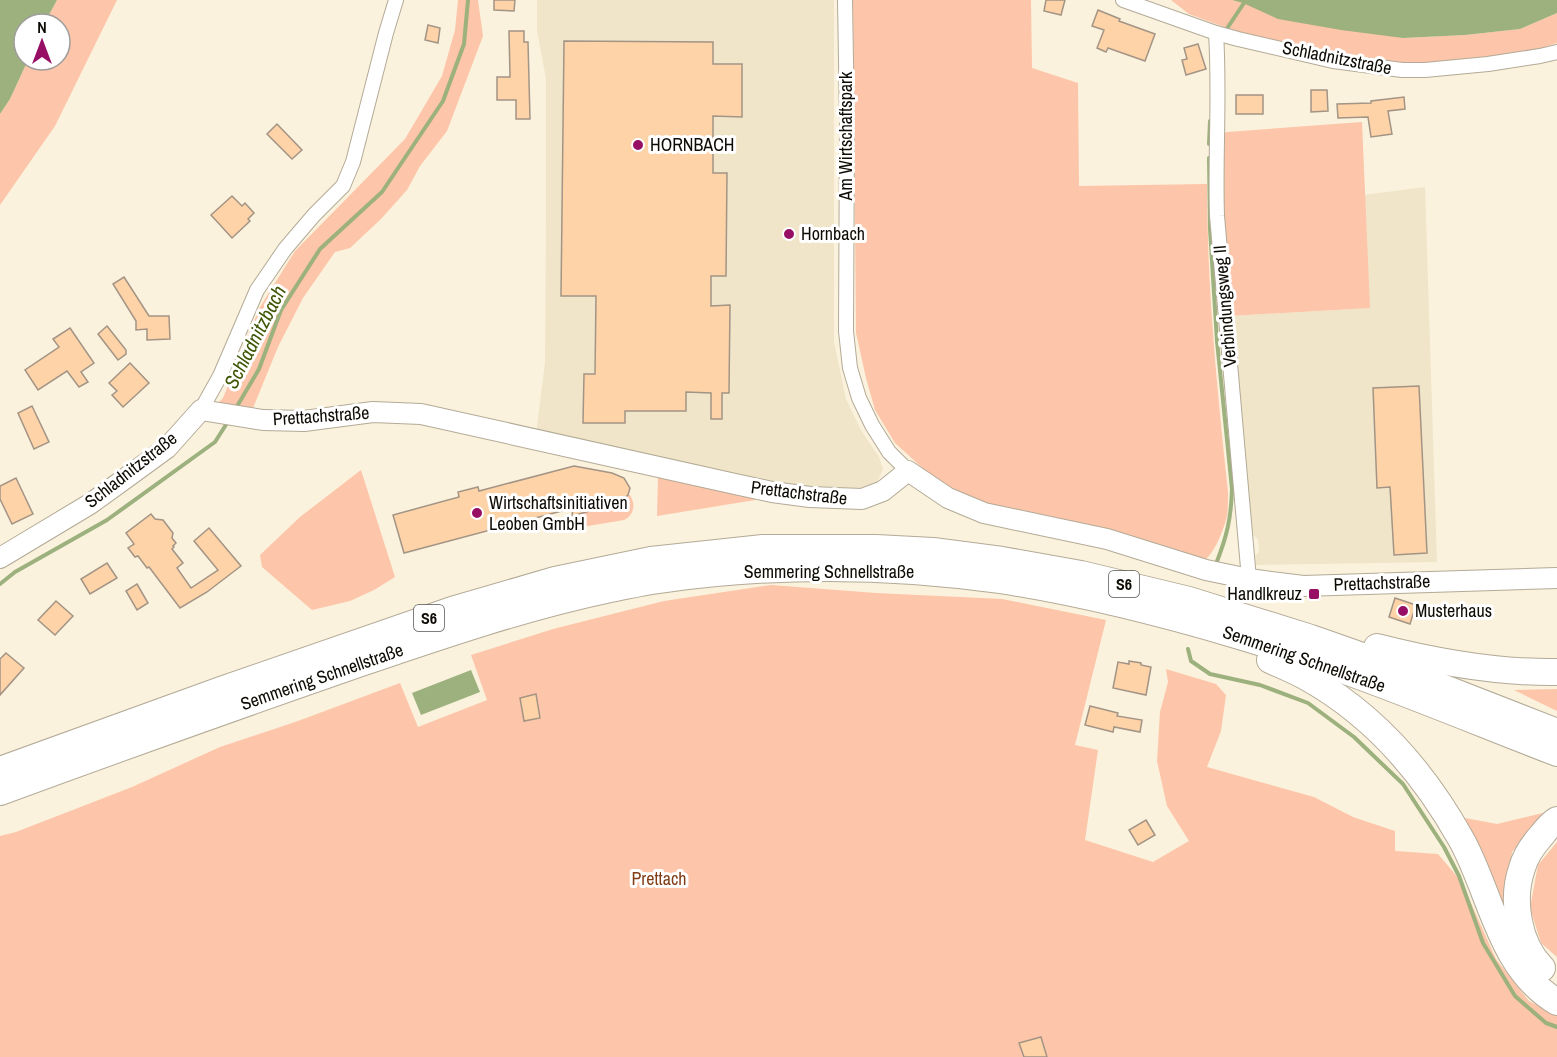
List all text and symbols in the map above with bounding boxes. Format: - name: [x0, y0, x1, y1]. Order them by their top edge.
- north arrow: [12, 12, 72, 72]
- text: N: [37, 16, 47, 38]
- street label: Schladnitzstraße: [1280, 35, 1394, 80]
- street label: Am Wirtschaftspark: [833, 71, 858, 201]
- place label: HORNBACH: [650, 132, 734, 157]
- marker: HORNBACH: [631, 138, 645, 152]
- place label: Hornbach: [801, 221, 865, 246]
- marker: Hornbach: [782, 227, 796, 241]
- street label: Verbindungsweg II: [1207, 244, 1242, 368]
- water label: Schladnitzbach: [217, 281, 292, 393]
- street label: Prettachstraße: [272, 400, 370, 431]
- street label: Schladnitzstraße: [79, 426, 182, 514]
- street label: Prettachstraße: [749, 474, 849, 511]
- place label: Wirtschaftsinitiativen Leoben GmbH: [489, 490, 628, 536]
- marker: Wirtschaftsinitiativen Leoben GmbH: [470, 506, 484, 520]
- street label: Semmering Schnellstraße: [744, 559, 914, 584]
- street label: Prettachstraße: [1333, 568, 1431, 597]
- road number: S6: [1109, 571, 1139, 597]
- place label: Handlkreuz: [1227, 581, 1302, 606]
- marker: Handlkreuz: [1307, 587, 1321, 601]
- place label: Musterhaus: [1415, 598, 1492, 623]
- marker: Musterhaus: [1396, 604, 1410, 618]
- road number: S6: [414, 605, 444, 631]
- street label: Semmering Schnellstraße: [1219, 619, 1389, 698]
- street label: Semmering Schnellstraße: [237, 637, 407, 716]
- park label: Prettach: [632, 866, 686, 891]

